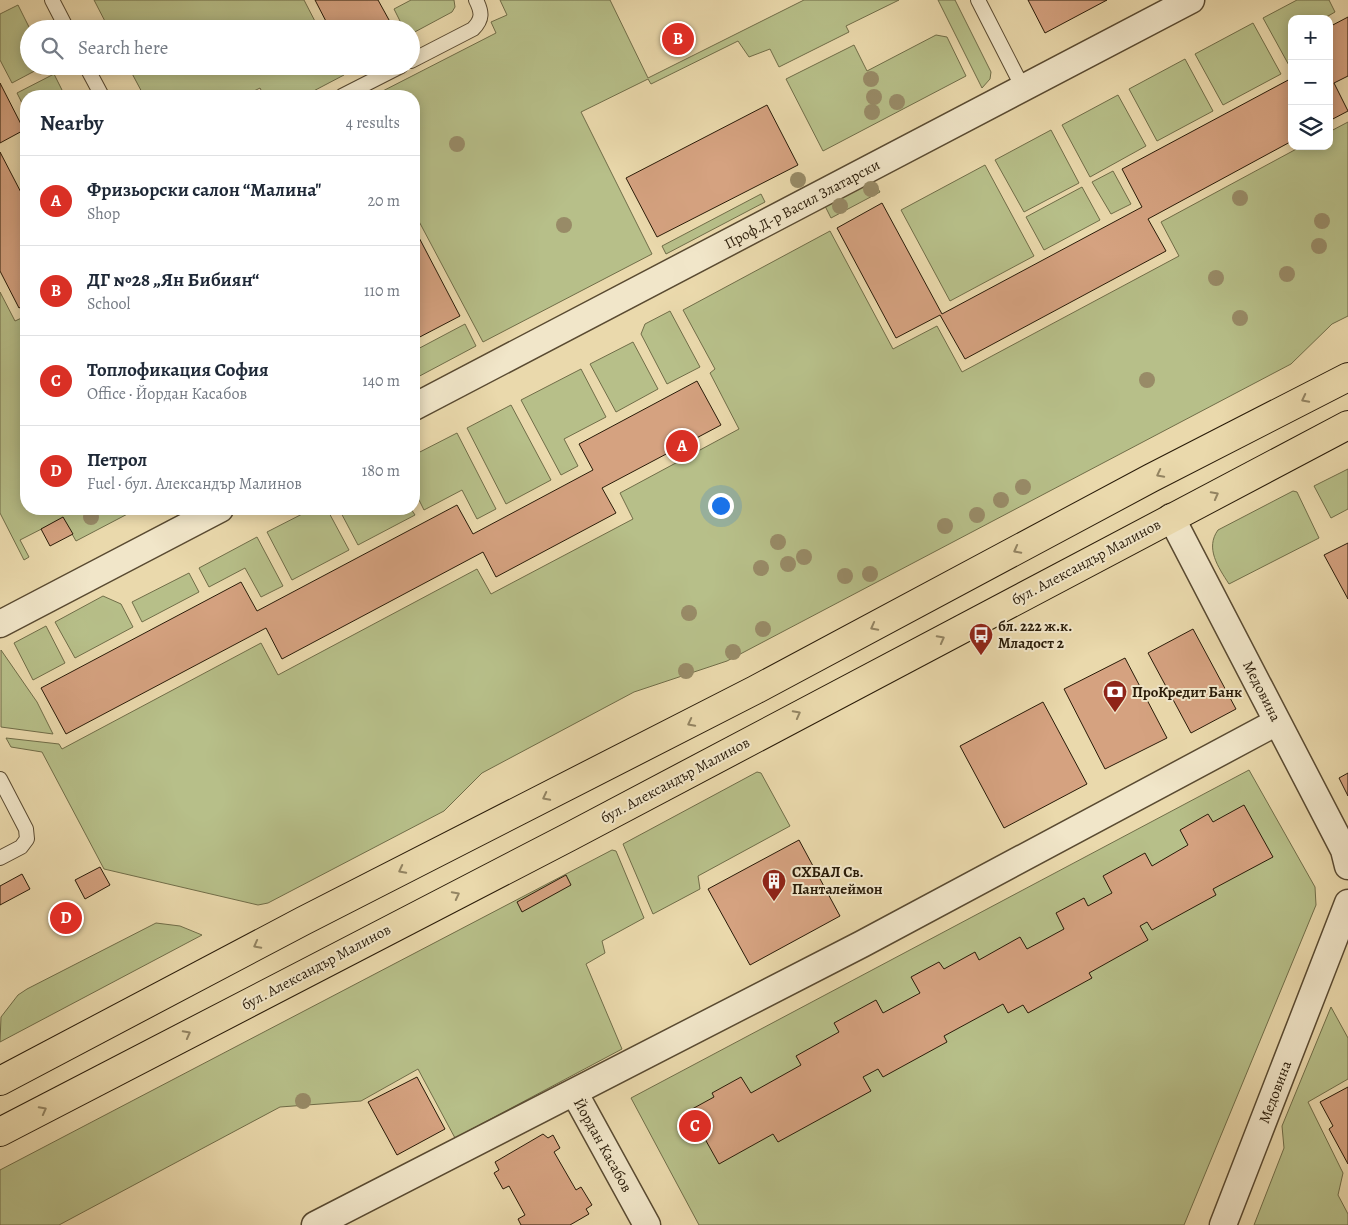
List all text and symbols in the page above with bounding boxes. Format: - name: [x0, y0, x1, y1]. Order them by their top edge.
- map controls: [1288, 15, 1333, 150]
- button: +: [1288, 15, 1333, 60]
- search box: [20, 20, 420, 75]
- pin: B: [662, 20, 694, 58]
- icon: search: [38, 34, 66, 62]
- text: Search here: [78, 35, 168, 61]
- button: −: [1288, 60, 1333, 105]
- button: layers: [1288, 105, 1333, 150]
- text: Nearby: [40, 109, 103, 137]
- text: 4 results: [346, 112, 400, 134]
- street label: Проф.Д-р Васил Златарски: [721, 154, 884, 254]
- text: Фризьорски салон “Малина": [87, 177, 321, 203]
- text: A: [51, 190, 61, 212]
- text: 20 m: [367, 190, 400, 212]
- text: Shop: [87, 203, 120, 225]
- text: ДГ №28 „Ян Бибиян“: [87, 267, 259, 293]
- text: B: [51, 280, 61, 302]
- text: 110 m: [364, 280, 400, 302]
- text: School: [87, 293, 130, 315]
- text: Топлофикация София: [87, 357, 269, 383]
- text: C: [51, 370, 61, 392]
- text: 140 m: [362, 370, 400, 392]
- text: Office · Йордан Касабов: [87, 383, 247, 405]
- one-way arrow: [1301, 393, 1310, 403]
- pin: A: [666, 427, 698, 465]
- text: Петрол: [87, 447, 147, 473]
- text: D: [50, 460, 62, 482]
- text: 180 m: [362, 460, 400, 482]
- one-way arrow: [1157, 468, 1166, 478]
- text: Fuel · бул. Александър Малинов: [87, 473, 302, 495]
- one-way arrow: [1209, 491, 1218, 501]
- your location: [708, 493, 734, 519]
- street label: бул. Александър Малинов: [1008, 514, 1164, 610]
- one-way arrow: [1013, 544, 1022, 554]
- place label: бл. 222 ж.к. Младост 2: [998, 616, 1072, 653]
- one-way arrow: [870, 620, 879, 630]
- bus stop icon: бл. 222 ж.к. Младост 2: [968, 622, 994, 656]
- one-way arrow: [936, 635, 945, 645]
- street label: Медовина: [1238, 657, 1286, 725]
- bank icon: ПроКредит Банк: [1102, 679, 1128, 713]
- place label: ПроКредит Банк: [1132, 682, 1242, 702]
- one-way arrow: [792, 710, 801, 720]
- one-way arrow: [687, 717, 696, 727]
- street label: бул. Александър Малинов: [597, 732, 753, 828]
- one-way arrow: [543, 791, 552, 801]
- place label: СХБАЛ Св. Панталеймон: [792, 862, 883, 899]
- one-way arrow: [398, 864, 407, 874]
- building icon: СХБАЛ Св. Панталеймон: [761, 868, 787, 902]
- one-way arrow: [450, 891, 459, 901]
- pin: D: [50, 899, 82, 937]
- street label: бул. Александър Малинов: [238, 919, 394, 1015]
- one-way arrow: [254, 939, 263, 949]
- one-way arrow: [182, 1031, 191, 1041]
- street label: Медовина: [1254, 1058, 1296, 1126]
- street label: Йордан Касабов: [569, 1094, 637, 1196]
- one-way arrow: [38, 1106, 47, 1116]
- pin: C: [679, 1107, 711, 1145]

